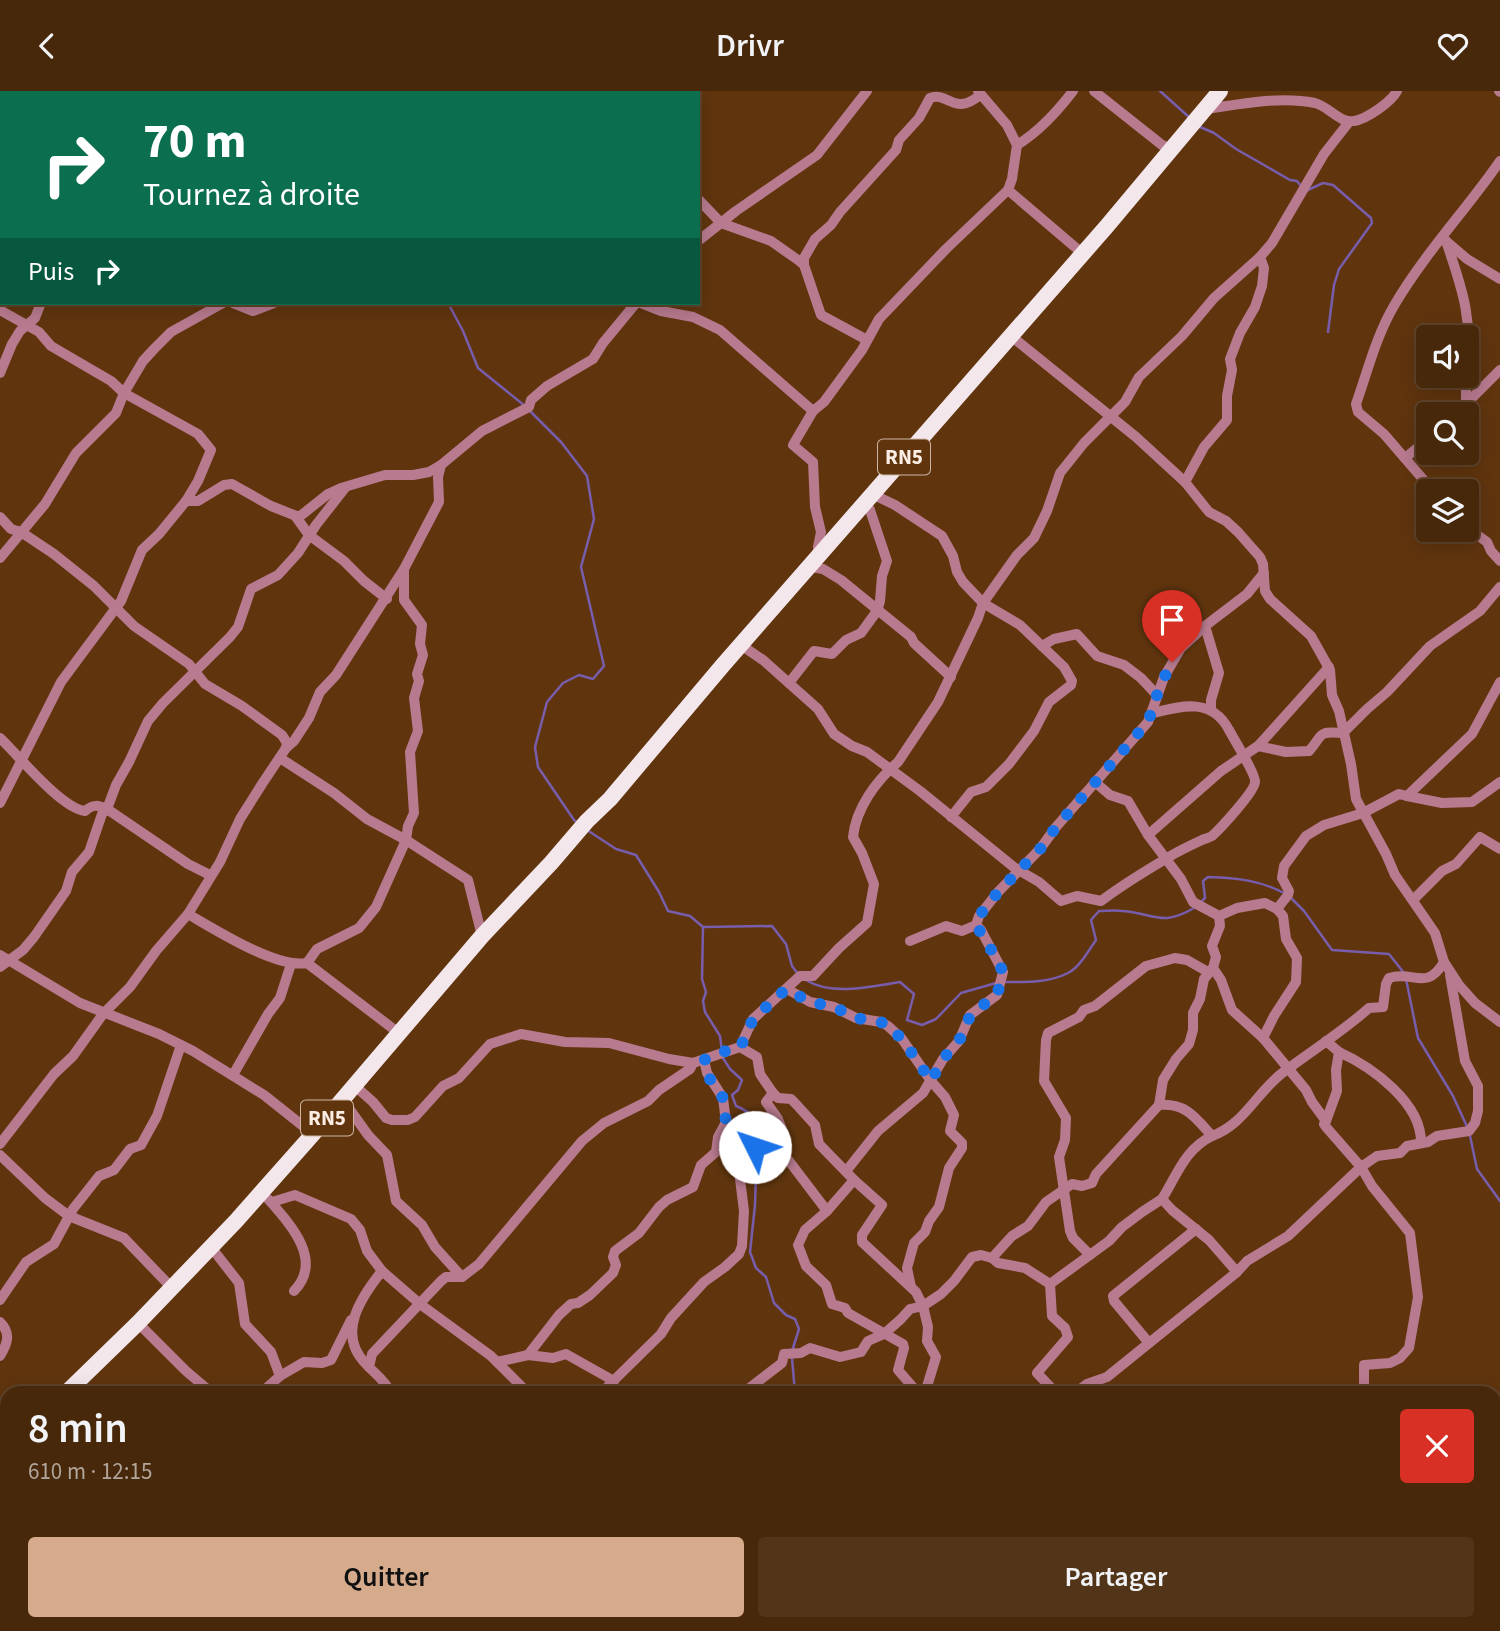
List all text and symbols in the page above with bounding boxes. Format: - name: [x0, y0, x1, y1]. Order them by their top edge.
- text: Drivr: [716, 23, 784, 69]
- icon: back: [28, 27, 66, 65]
- icon: heart: [1434, 27, 1472, 65]
- text: 70 m: [143, 107, 247, 177]
- icon: right: [28, 119, 119, 210]
- text: Tournez à droite: [143, 172, 360, 218]
- icon: right: [88, 252, 126, 290]
- text: Puis: [28, 253, 74, 290]
- map controls: [1416, 325, 1479, 542]
- button: sound: [1416, 325, 1479, 388]
- button: search: [1416, 402, 1479, 465]
- road number: RN5: [878, 439, 930, 475]
- button: layers: [1416, 479, 1479, 542]
- pin: [1142, 590, 1202, 662]
- icon: arrive: [1153, 601, 1191, 639]
- road number: RN5: [301, 1101, 353, 1135]
- position arrow: [718, 1110, 792, 1184]
- text: 8 min: [28, 1399, 128, 1459]
- button: close: [1400, 1409, 1474, 1483]
- text: 610 m · 12:15: [28, 1455, 152, 1488]
- button: Quitter: [28, 1537, 744, 1617]
- button: Partager: [758, 1537, 1474, 1617]

